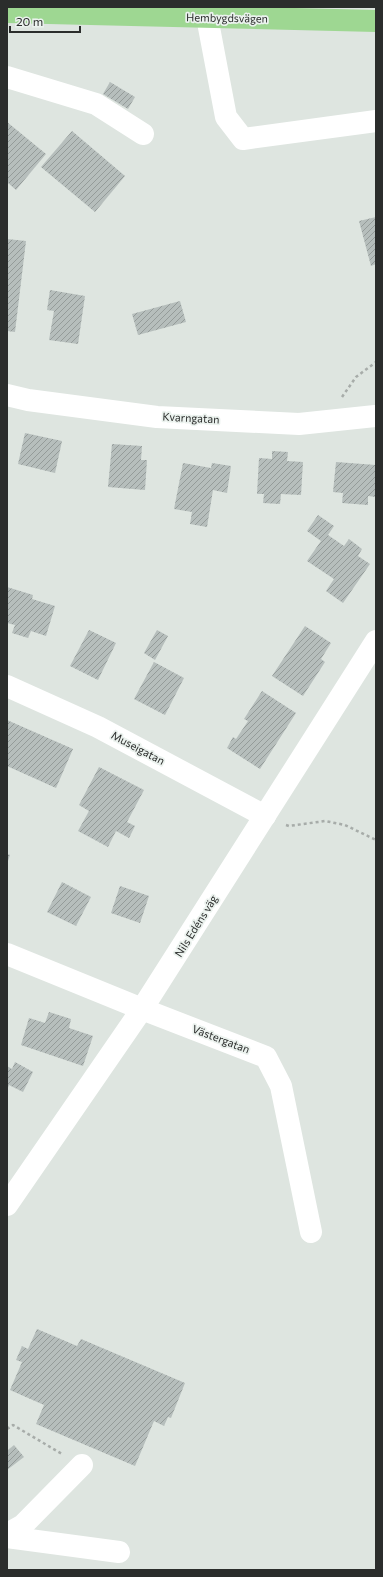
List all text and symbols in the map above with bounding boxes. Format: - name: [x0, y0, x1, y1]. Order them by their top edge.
- scale bar: [10, 8, 80, 34]
- street label: Hembygdsvägen: [186, 10, 268, 25]
- text: 20 m: [16, 14, 43, 28]
- street label: Kvarngatan: [162, 410, 220, 425]
- street label: Museigatan: [109, 728, 167, 767]
- street label: Nils Edéns väg: [171, 892, 220, 959]
- street label: Västergatan: [191, 1022, 252, 1055]

